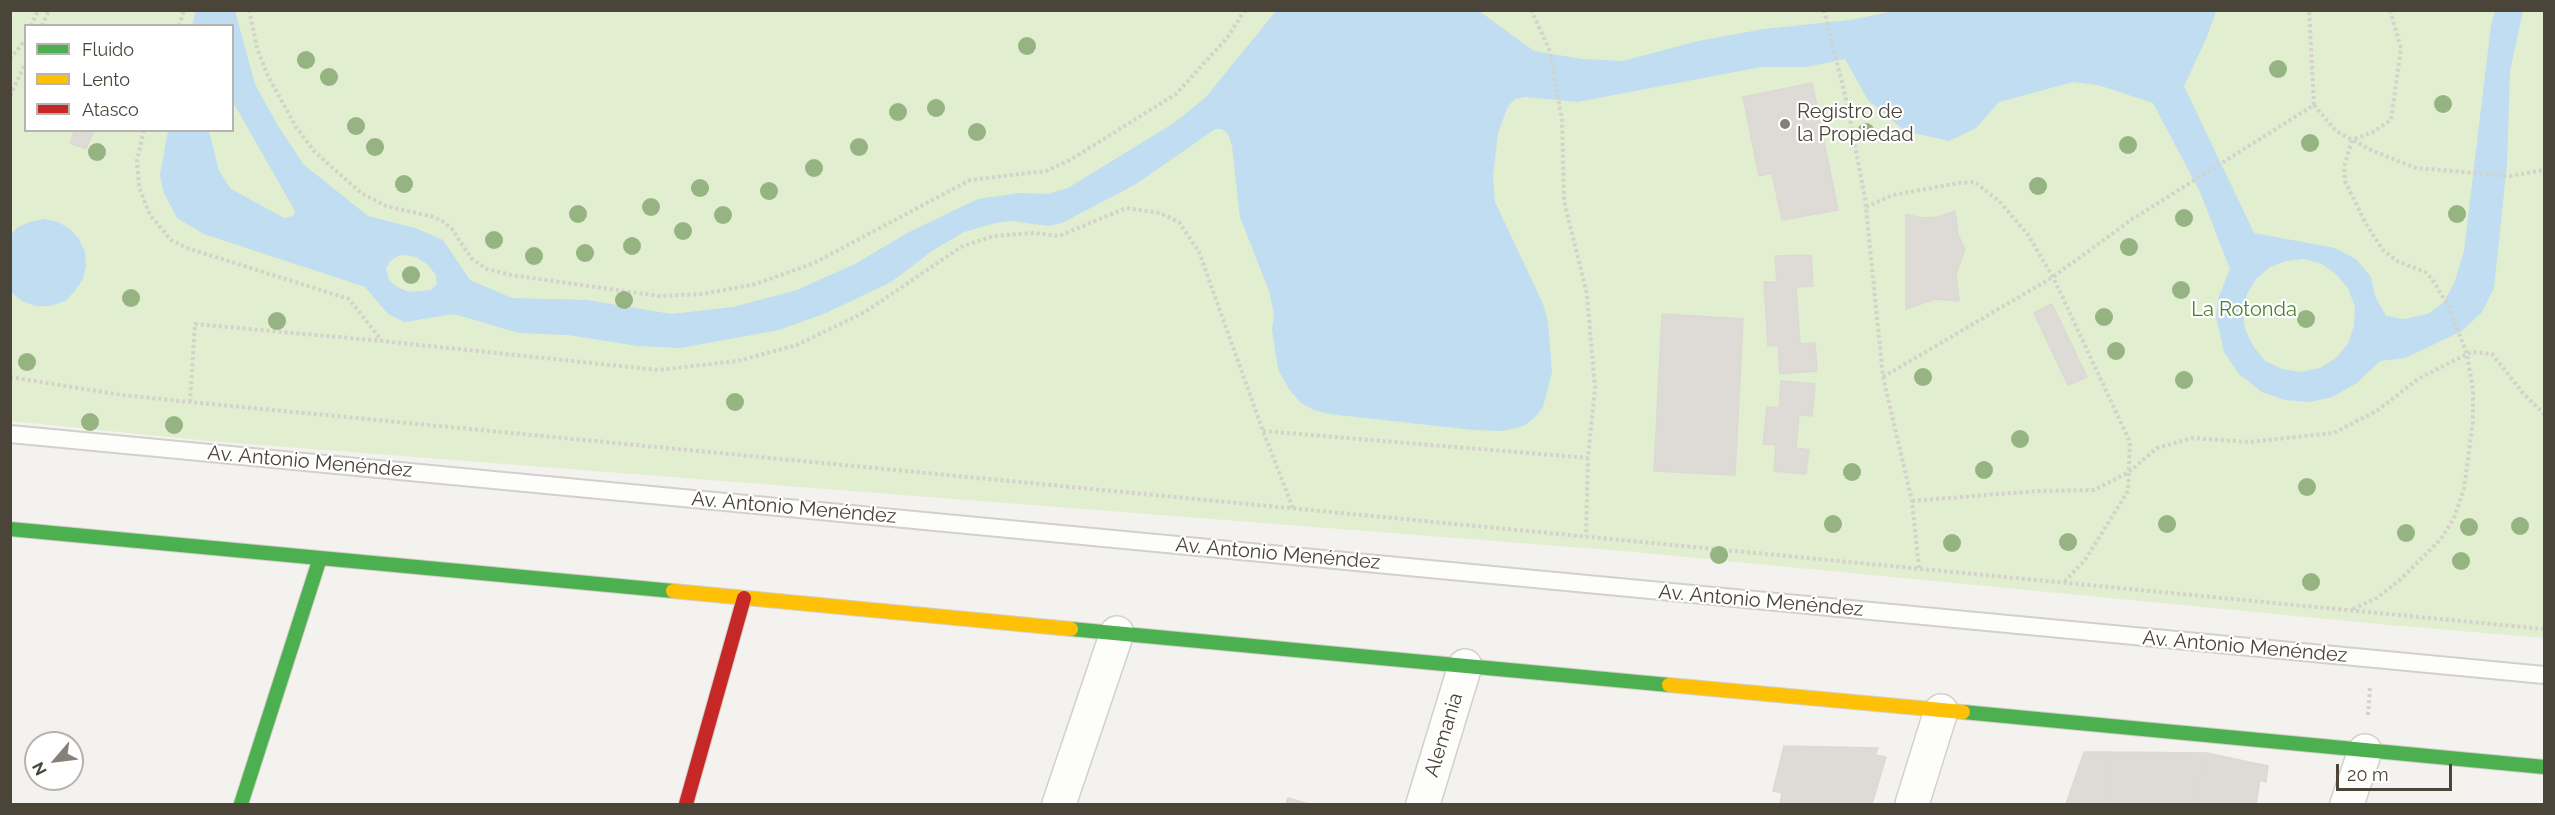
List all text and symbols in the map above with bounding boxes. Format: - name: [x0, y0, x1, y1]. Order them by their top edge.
- legend: [24, 24, 234, 132]
- text: Fluido: [82, 39, 134, 60]
- text: Lento: [82, 69, 130, 90]
- text: Atasco: [82, 99, 139, 120]
- place label: Registro de la Propiedad: [1797, 100, 1914, 147]
- marker: Registro de la Propiedad: [1778, 117, 1792, 131]
- park label: La Rotonda: [2191, 298, 2297, 322]
- street label: Av. Antonio Menéndez: [207, 441, 413, 483]
- street label: Av. Antonio Menéndez: [691, 487, 897, 529]
- street label: Av. Antonio Menéndez: [1175, 533, 1381, 575]
- street label: Av. Antonio Menéndez: [1658, 580, 1864, 622]
- street label: Av. Antonio Menéndez: [2142, 626, 2348, 668]
- street label: Alemania: [1420, 690, 1468, 780]
- north arrow: [24, 731, 84, 791]
- scale bar: [2339, 752, 2454, 790]
- text: N: [28, 759, 51, 779]
- text: 20 m: [2347, 764, 2389, 785]

